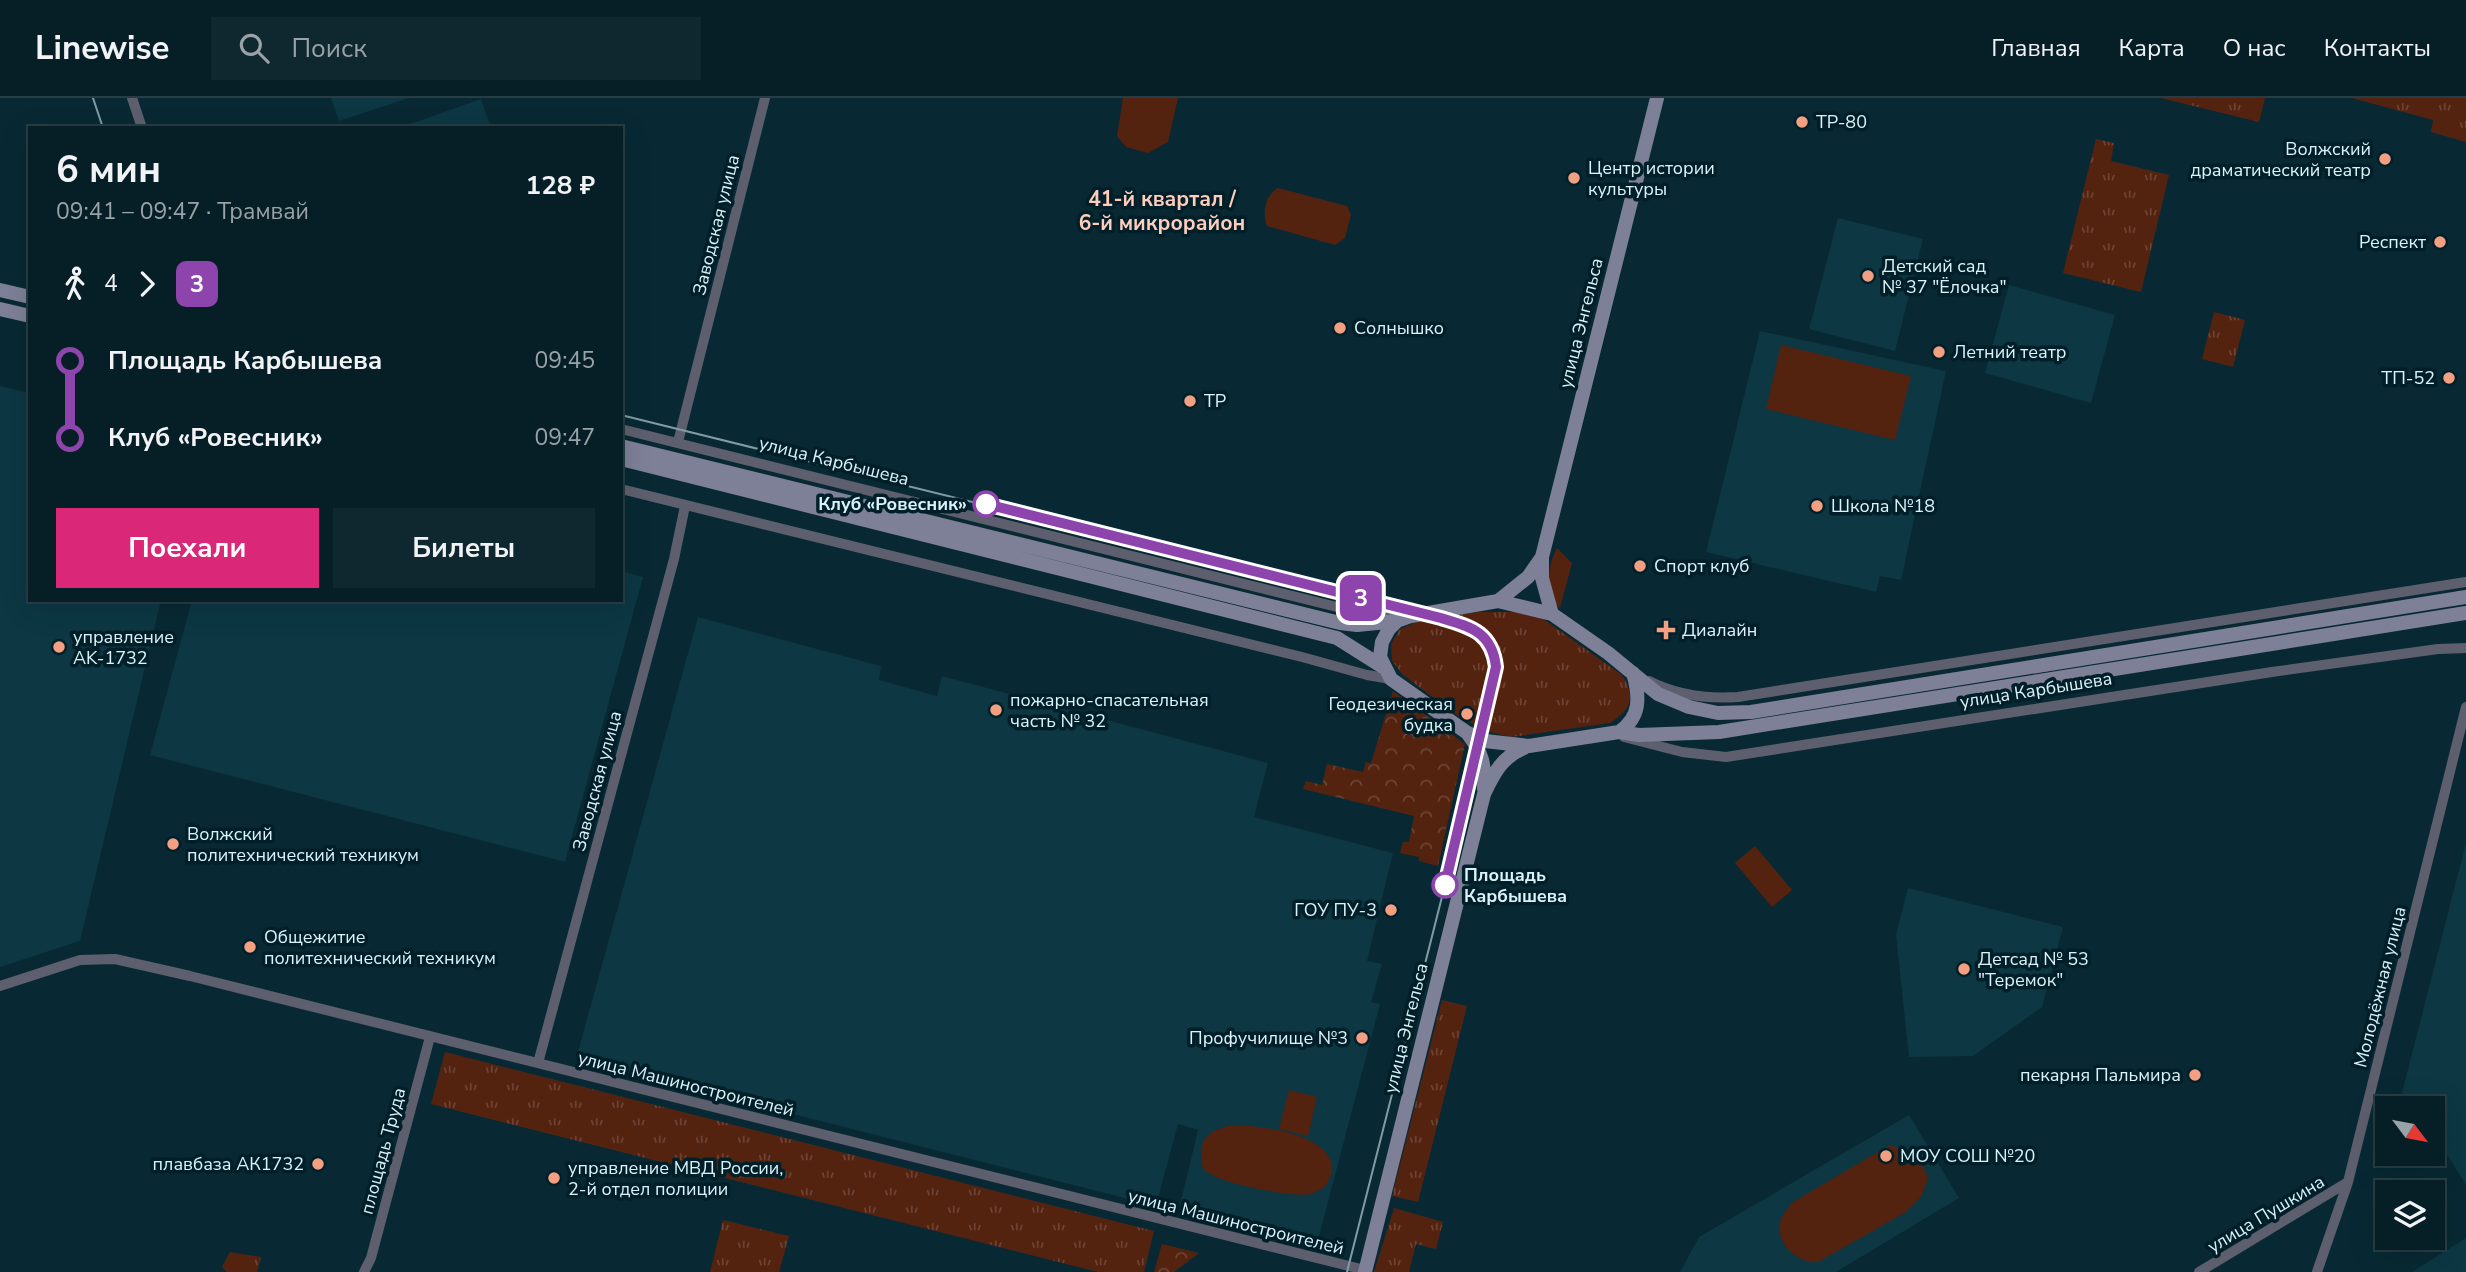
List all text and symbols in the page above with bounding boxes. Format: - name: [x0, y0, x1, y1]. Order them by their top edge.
- search box: [211, 17, 701, 80]
- text: Linewise: [35, 26, 169, 71]
- icon: search: [235, 29, 273, 67]
- text: Поиск: [291, 31, 367, 66]
- text: Главная: [1991, 32, 2081, 64]
- text: Карта: [2119, 32, 2185, 64]
- text: О нас: [2223, 32, 2286, 64]
- text: Контакты: [2324, 32, 2431, 64]
- place label: ТР-80: [1816, 110, 1867, 134]
- marker: ТР-80: [1794, 114, 1810, 130]
- place label: Волжский драматический театр: [2190, 137, 2371, 182]
- text: 6 мин: [56, 144, 161, 195]
- marker: Волжский драматический театр: [2377, 151, 2393, 167]
- street label: Заводская улица: [687, 152, 745, 298]
- place label: Центр истории культуры: [1588, 156, 1715, 201]
- text: 128 ₽: [526, 168, 595, 203]
- marker: Центр истории культуры: [1566, 170, 1582, 186]
- district label: 41-й квартал / 6-й микрорайон: [1079, 185, 1245, 237]
- text: 09:41 – 09:47 · Трамвай: [56, 196, 309, 227]
- place label: Респект: [2359, 230, 2426, 254]
- marker: Респект: [2432, 234, 2448, 250]
- place label: Детский сад № 37 "Ёлочка": [1882, 254, 2006, 299]
- street label: улица Энгельса: [1553, 255, 1609, 391]
- icon: walk: [56, 265, 94, 303]
- icon: forward: [128, 265, 166, 303]
- text: 4: [104, 268, 118, 299]
- text: 3: [190, 268, 204, 300]
- marker: Детский сад № 37 "Ёлочка": [1860, 268, 1876, 284]
- place label: Солнышко: [1354, 316, 1444, 340]
- marker: Солнышко: [1332, 320, 1348, 336]
- place label: Летний театр: [1953, 340, 2066, 364]
- text: Площадь Карбышева: [108, 343, 382, 378]
- marker: Летний театр: [1931, 344, 1947, 360]
- text: 09:45: [535, 345, 595, 376]
- place label: ТП-52: [2381, 366, 2435, 390]
- marker: ТП-52: [2441, 370, 2457, 386]
- place label: ТР: [1204, 389, 1226, 413]
- marker: ТР: [1182, 393, 1198, 409]
- text: Клуб «Ровесник»: [108, 420, 323, 455]
- text: 09:47: [535, 422, 595, 453]
- street label: улица Карбышева: [756, 431, 912, 491]
- marker: Клуб «Ровесник»: [973, 491, 999, 517]
- place label: Клуб «Ровесник»: [818, 492, 967, 516]
- place label: Школа №18: [1831, 494, 1935, 518]
- marker: Школа №18: [1809, 498, 1825, 514]
- button: Поехали: [56, 508, 319, 588]
- button: Билеты: [333, 508, 595, 588]
- place label: Спорт клуб: [1654, 554, 1750, 578]
- marker: Спорт клуб: [1632, 558, 1648, 574]
- line badge: 3: [1338, 575, 1384, 621]
- text: 3: [1354, 582, 1368, 614]
- place label: Диалайн: [1682, 618, 1757, 642]
- marker: Диалайн: [1656, 620, 1676, 640]
- place label: управление AK-1732: [73, 625, 174, 670]
- marker: управление AK-1732: [51, 639, 67, 655]
- street label: улица Карбышева: [1958, 666, 2114, 714]
- place label: пожарно-спасательная часть № 32: [1010, 688, 1209, 733]
- place label: Геодезическая будка: [1329, 692, 1453, 737]
- marker: пожарно-спасательная часть № 32: [988, 702, 1004, 718]
- marker: Геодезическая будка: [1459, 706, 1475, 722]
- street label: Заводская улица: [567, 708, 627, 854]
- place label: Волжский политехнический техникум: [187, 822, 419, 867]
- marker: Волжский политехнический техникум: [165, 836, 181, 852]
- place label: Площадь Карбышева: [1464, 863, 1567, 908]
- marker: Площадь Карбышева: [1432, 872, 1458, 898]
- place label: ГОУ ПУ-3: [1294, 898, 1377, 922]
- marker: ГОУ ПУ-3: [1383, 902, 1399, 918]
- street label: Молодёжная улица: [2348, 904, 2412, 1070]
- place label: Общежитие политехнический техникум: [264, 925, 496, 970]
- marker: Общежитие политехнический техникум: [242, 939, 258, 955]
- place label: Детсад № 53 "Теремок": [1978, 947, 2089, 992]
- street label: улица Энгельса: [1378, 960, 1434, 1096]
- marker: Детсад № 53 "Теремок": [1956, 961, 1972, 977]
- place label: Профучилище №3: [1189, 1026, 1348, 1050]
- marker: Профучилище №3: [1354, 1030, 1370, 1046]
- street label: улица Машиностроителей: [576, 1046, 796, 1122]
- place label: пекарня Пальмира: [2020, 1063, 2181, 1087]
- marker: пекарня Пальмира: [2187, 1067, 2203, 1083]
- street label: площадь Труда: [355, 1085, 411, 1217]
- north arrow: [2375, 1096, 2445, 1166]
- map controls: [2375, 1096, 2445, 1250]
- place label: МОУ СОШ №20: [1900, 1144, 2035, 1168]
- marker: МОУ СОШ №20: [1878, 1148, 1894, 1164]
- place label: плавбаза АК1732: [153, 1152, 304, 1176]
- marker: плавбаза АК1732: [310, 1156, 326, 1172]
- place label: управление МВД России, 2-й отдел полиции: [568, 1156, 783, 1201]
- marker: управление МВД России, 2-й отдел полиции: [546, 1170, 562, 1186]
- street label: улица Пушкина: [2203, 1170, 2329, 1258]
- button: layers: [2375, 1180, 2445, 1250]
- street label: улица Машиностроителей: [1126, 1184, 1346, 1260]

